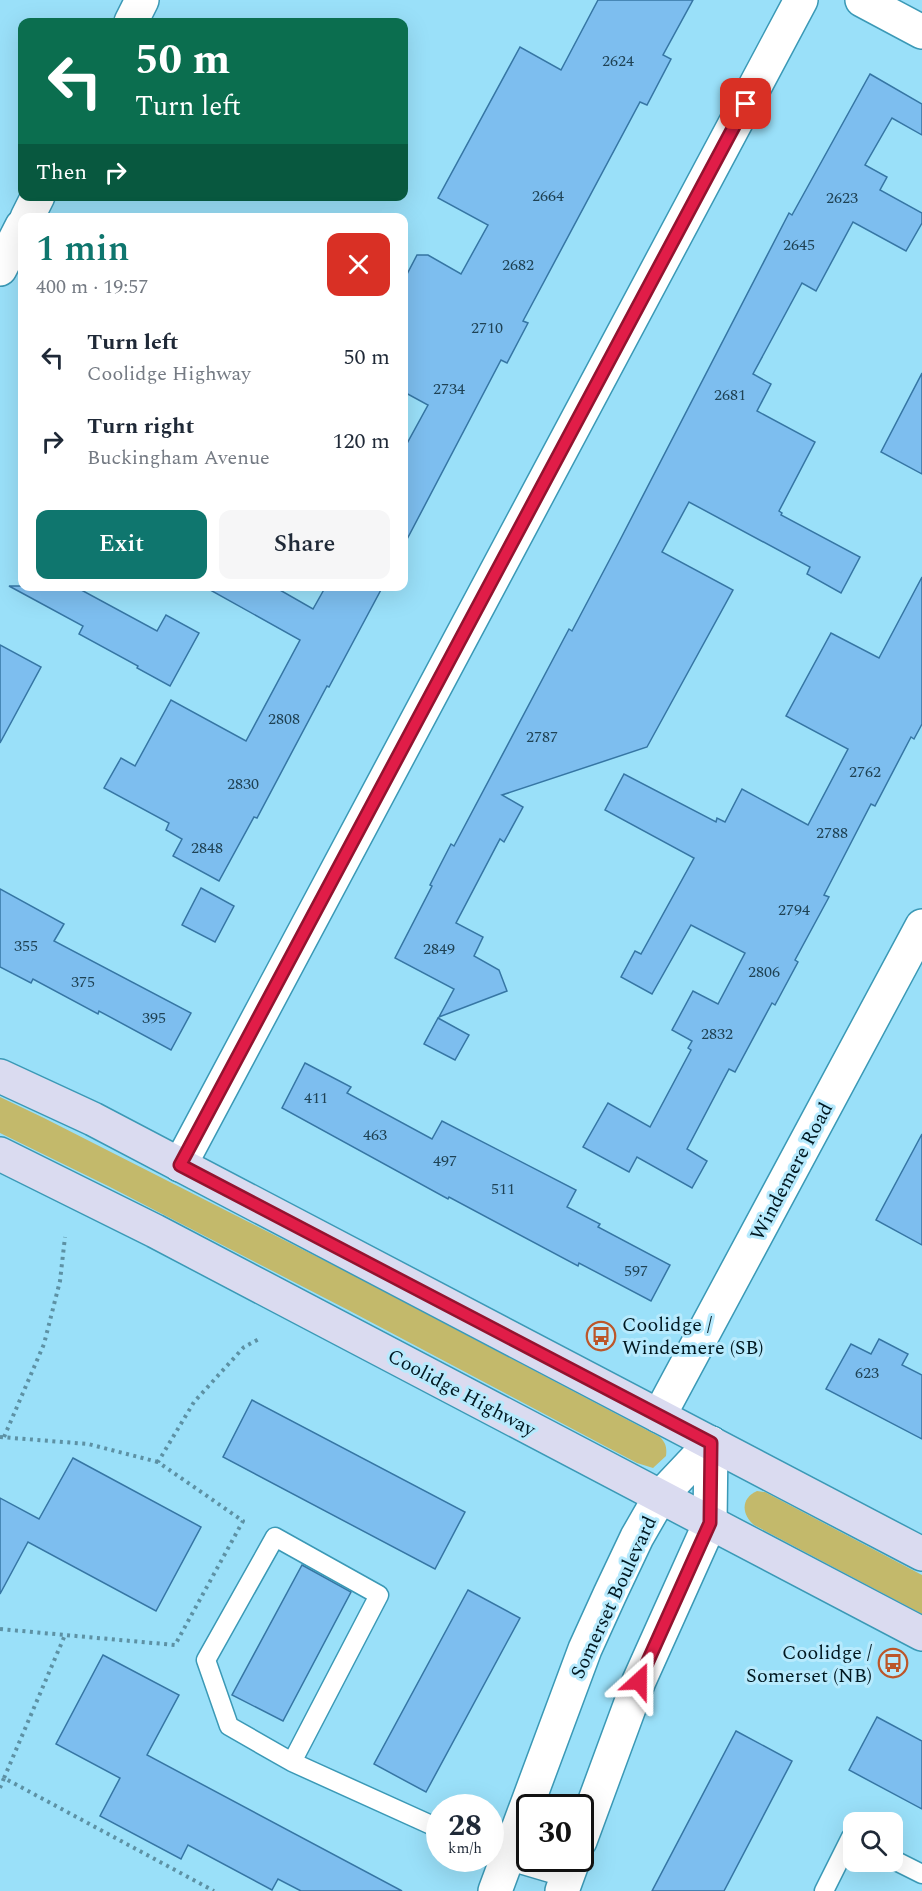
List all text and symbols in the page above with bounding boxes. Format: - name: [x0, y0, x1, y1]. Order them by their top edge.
- text: 50 m: [135, 29, 230, 92]
- icon: left: [36, 42, 114, 120]
- house number: 2624: [602, 49, 634, 73]
- pin: [720, 78, 771, 129]
- text: Turn left: [135, 86, 241, 128]
- icon: arrive: [729, 87, 762, 120]
- text: Then: [36, 156, 87, 189]
- icon: right: [99, 156, 132, 189]
- house number: 2664: [532, 184, 564, 208]
- house number: 2623: [826, 186, 858, 210]
- text: 1 min: [36, 222, 129, 277]
- button: close: [327, 233, 390, 296]
- house number: 2645: [783, 233, 815, 257]
- house number: 2682: [502, 253, 534, 277]
- text: 400 m · 19:57: [36, 272, 148, 302]
- house number: 2710: [471, 316, 503, 340]
- text: Turn left: [87, 326, 179, 359]
- icon: left: [36, 341, 69, 374]
- text: 50 m: [344, 341, 390, 374]
- text: Coolidge Highway: [87, 359, 251, 389]
- house number: 2734: [433, 377, 465, 401]
- house number: 2681: [714, 383, 746, 407]
- text: Turn right: [87, 410, 194, 443]
- icon: right: [36, 425, 69, 458]
- text: 120 m: [333, 425, 390, 458]
- text: Buckingham Avenue: [87, 443, 270, 473]
- button: Exit: [36, 510, 207, 579]
- button: Share: [219, 510, 390, 579]
- house number: 2808: [268, 707, 300, 731]
- house number: 2787: [526, 725, 558, 749]
- house number: 2762: [849, 760, 881, 784]
- house number: 2830: [227, 772, 259, 796]
- house number: 2788: [816, 821, 848, 845]
- house number: 2848: [191, 836, 223, 860]
- house number: 2794: [778, 898, 810, 922]
- house number: 355: [14, 934, 38, 958]
- house number: 2849: [423, 937, 455, 961]
- house number: 2806: [748, 960, 780, 984]
- house number: 375: [71, 970, 95, 994]
- house number: 395: [142, 1006, 166, 1030]
- house number: 2832: [701, 1022, 733, 1046]
- house number: 411: [304, 1086, 328, 1110]
- street label: Windemere Road: [743, 1097, 841, 1246]
- house number: 463: [363, 1123, 387, 1147]
- house number: 497: [433, 1149, 457, 1173]
- house number: 511: [491, 1177, 515, 1201]
- house number: 597: [624, 1259, 648, 1283]
- place label: Coolidge / Windemere (SB): [622, 1310, 763, 1363]
- bus stop icon: Coolidge / Windemere (SB): [585, 1320, 617, 1352]
- street label: Coolidge Highway: [382, 1341, 542, 1445]
- house number: 623: [855, 1361, 879, 1385]
- street label: Somerset Boulevard: [563, 1511, 665, 1684]
- place label: Coolidge / Somerset (NB): [746, 1638, 872, 1691]
- bus stop icon: Coolidge / Somerset (NB): [877, 1647, 909, 1679]
- position arrow: [607, 1649, 671, 1713]
- speed limit sign: 30: [516, 1794, 594, 1872]
- text: 28: [448, 1803, 482, 1849]
- map controls: [843, 1812, 903, 1872]
- button: search: [843, 1812, 903, 1872]
- text: km/h: [448, 1837, 482, 1860]

